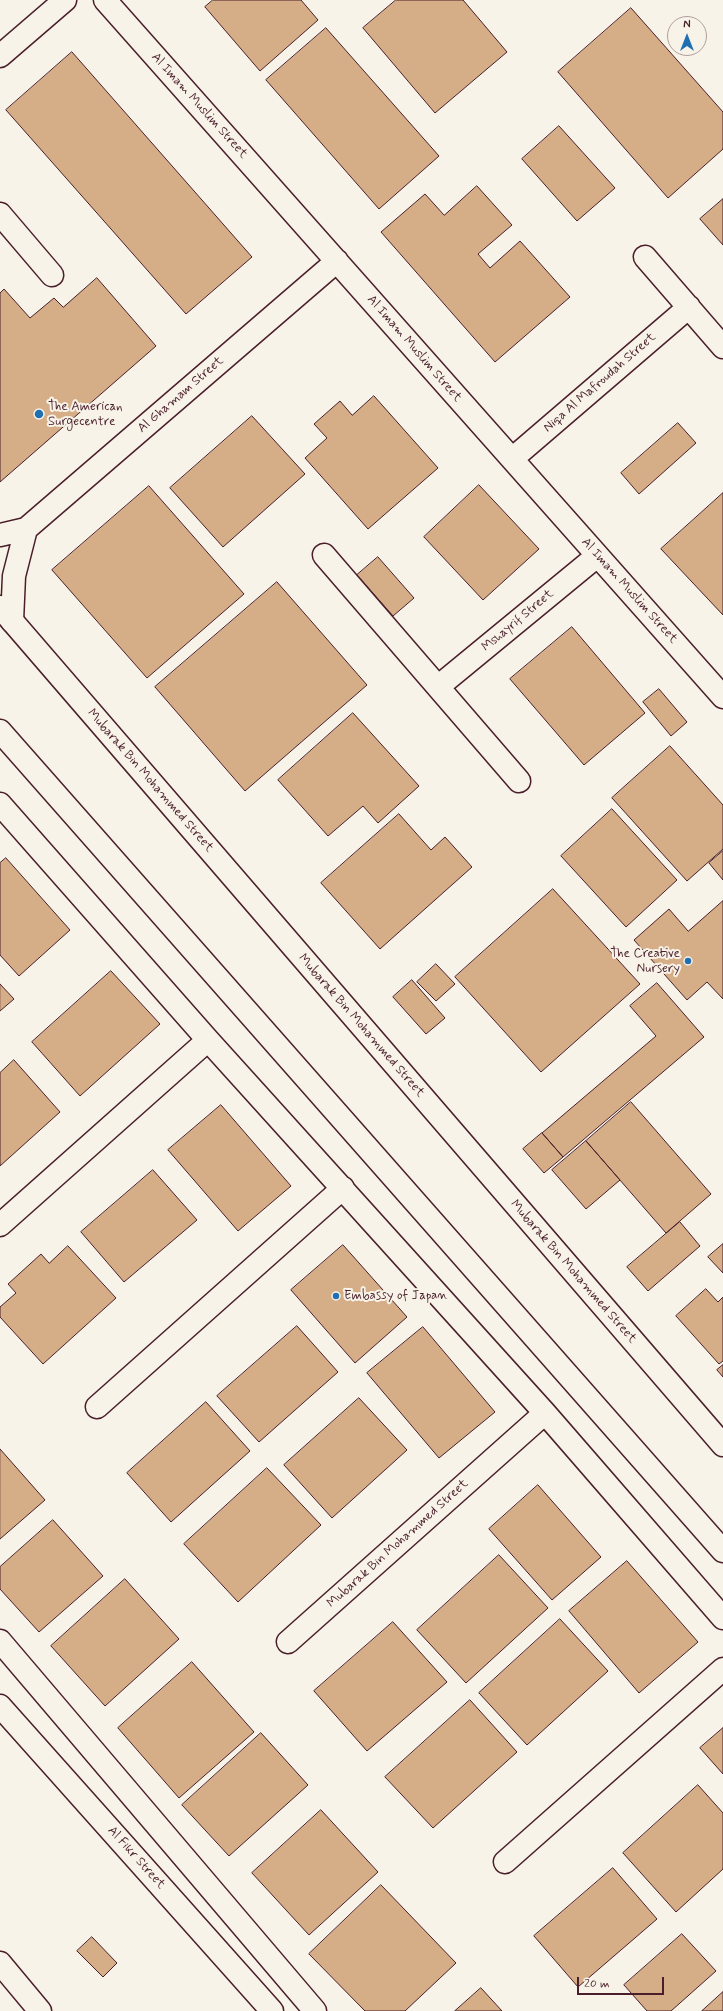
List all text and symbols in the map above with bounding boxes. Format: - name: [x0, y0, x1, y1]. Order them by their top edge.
- north arrow: [667, 16, 707, 56]
- text: N: [683, 18, 691, 32]
- street label: Al Imam Muslim Street: [147, 50, 251, 162]
- street label: Al Imam Muslim Street: [363, 292, 465, 406]
- street label: Niqa Al Mafroudah Street: [541, 330, 659, 436]
- street label: Al Ghamam Street: [135, 353, 227, 437]
- place label: The American Surgecentre: [48, 399, 123, 430]
- marker: The American Surgecentre: [33, 408, 45, 420]
- street label: Al Imam Muslim Street: [577, 535, 681, 647]
- street label: Mshayrif Street: [479, 587, 557, 655]
- street label: Mubarak Bin Mohammed Street: [84, 706, 216, 856]
- place label: The Creative Nursery: [610, 946, 680, 977]
- street label: Mubarak Bin Mohammed Street: [295, 951, 427, 1101]
- marker: The Creative Nursery: [683, 956, 693, 966]
- street label: Mubarak Bin Mohammed Street: [507, 1197, 639, 1347]
- place label: Embassy of Japan: [344, 1288, 447, 1304]
- marker: Embassy of Japan: [331, 1291, 341, 1301]
- street label: Mubarak Bin Mohammed Street: [324, 1476, 472, 1612]
- street label: Al Fikr Street: [104, 1823, 168, 1893]
- scale bar: [579, 1969, 666, 1995]
- text: 20 m: [584, 1976, 610, 1992]

